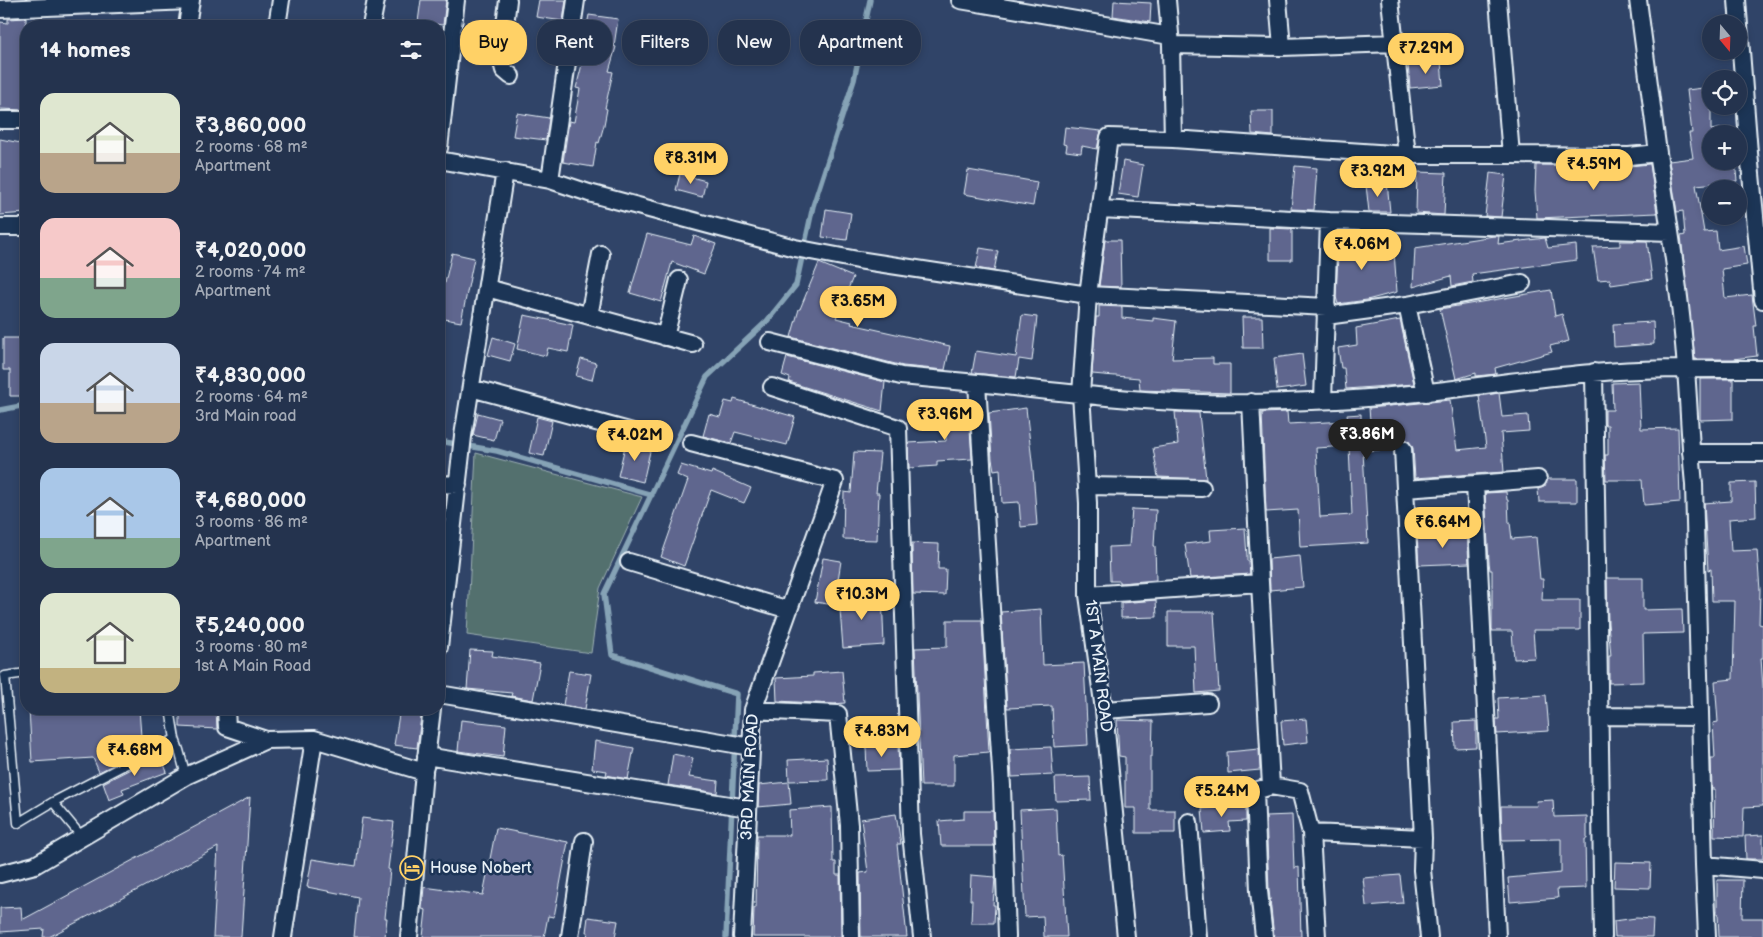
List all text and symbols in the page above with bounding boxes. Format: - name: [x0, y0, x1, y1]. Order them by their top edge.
- north arrow: [1702, 15, 1748, 60]
- map controls: [1702, 15, 1747, 225]
- chip: Buy: [460, 20, 527, 65]
- chip: Rent: [537, 20, 612, 65]
- chip: Filters: [622, 20, 708, 65]
- chip: New: [718, 20, 790, 65]
- chip: Apartment: [800, 20, 921, 65]
- pin: ₹7.29M: [1385, 32, 1467, 75]
- icon: filters: [397, 36, 425, 64]
- text: 14 homes: [40, 38, 131, 63]
- text: ₹7.29M: [1399, 39, 1453, 58]
- button: locate: [1702, 70, 1747, 115]
- icon: home: [80, 113, 140, 173]
- text: ₹3,860,000: [195, 113, 306, 138]
- button: +: [1702, 125, 1747, 170]
- text: 2 rooms · 68 m²: [195, 138, 308, 157]
- pin: ₹8.31M: [650, 142, 732, 185]
- pin: ₹4.59M: [1553, 148, 1635, 191]
- text: ₹8.31M: [665, 149, 717, 168]
- text: ₹4.59M: [1567, 155, 1621, 174]
- pin: ₹3.92M: [1337, 156, 1419, 198]
- text: Apartment: [195, 157, 271, 176]
- text: ₹3.92M: [1351, 162, 1405, 181]
- button: −: [1702, 180, 1747, 225]
- pin: ₹4.06M: [1321, 228, 1403, 271]
- text: ₹4.06M: [1334, 235, 1390, 254]
- icon: home: [80, 238, 140, 298]
- text: ₹4,020,000: [195, 238, 306, 263]
- text: 2 rooms · 74 m²: [195, 263, 306, 282]
- text: Apartment: [195, 282, 271, 301]
- pin: ₹3.65M: [817, 286, 899, 328]
- text: ₹3.65M: [831, 292, 885, 311]
- icon: home: [80, 363, 140, 423]
- text: ₹4,830,000: [195, 363, 306, 388]
- text: 2 rooms · 64 m²: [195, 388, 308, 407]
- pin: ₹3.96M: [904, 398, 986, 441]
- text: ₹3.96M: [918, 405, 972, 424]
- text: 3rd Main road: [195, 407, 297, 426]
- pin: ₹3.86M: [1326, 418, 1408, 461]
- pin: ₹4.02M: [594, 420, 676, 462]
- text: ₹3.86M: [1339, 425, 1395, 444]
- text: ₹4.02M: [607, 426, 663, 445]
- icon: home: [80, 488, 140, 548]
- text: ₹4,680,000: [195, 488, 306, 513]
- pin: ₹6.64M: [1402, 506, 1484, 549]
- text: 3 rooms · 86 m²: [195, 513, 308, 532]
- text: ₹6.64M: [1415, 513, 1471, 532]
- text: Apartment: [195, 532, 271, 551]
- pin: ₹10.3M: [821, 578, 903, 621]
- text: ₹10.3M: [836, 585, 888, 604]
- street label: 1ST A MAIN ROAD: [1080, 599, 1116, 733]
- icon: home: [80, 613, 140, 673]
- text: ₹5,240,000: [195, 613, 305, 638]
- text: 3 rooms · 80 m²: [195, 638, 308, 657]
- text: 1st A Main Road: [195, 657, 311, 676]
- street label: 3RD MAIN ROAD: [737, 713, 763, 841]
- pin: ₹4.83M: [841, 716, 923, 758]
- text: ₹4.83M: [855, 722, 909, 741]
- pin: ₹4.68M: [94, 734, 176, 777]
- text: ₹4.68M: [107, 741, 163, 760]
- pin: ₹5.24M: [1181, 776, 1263, 818]
- text: ₹5.24M: [1195, 782, 1249, 801]
- hotel icon: House Nobert: [399, 855, 425, 881]
- place label: House Nobert: [430, 859, 532, 878]

